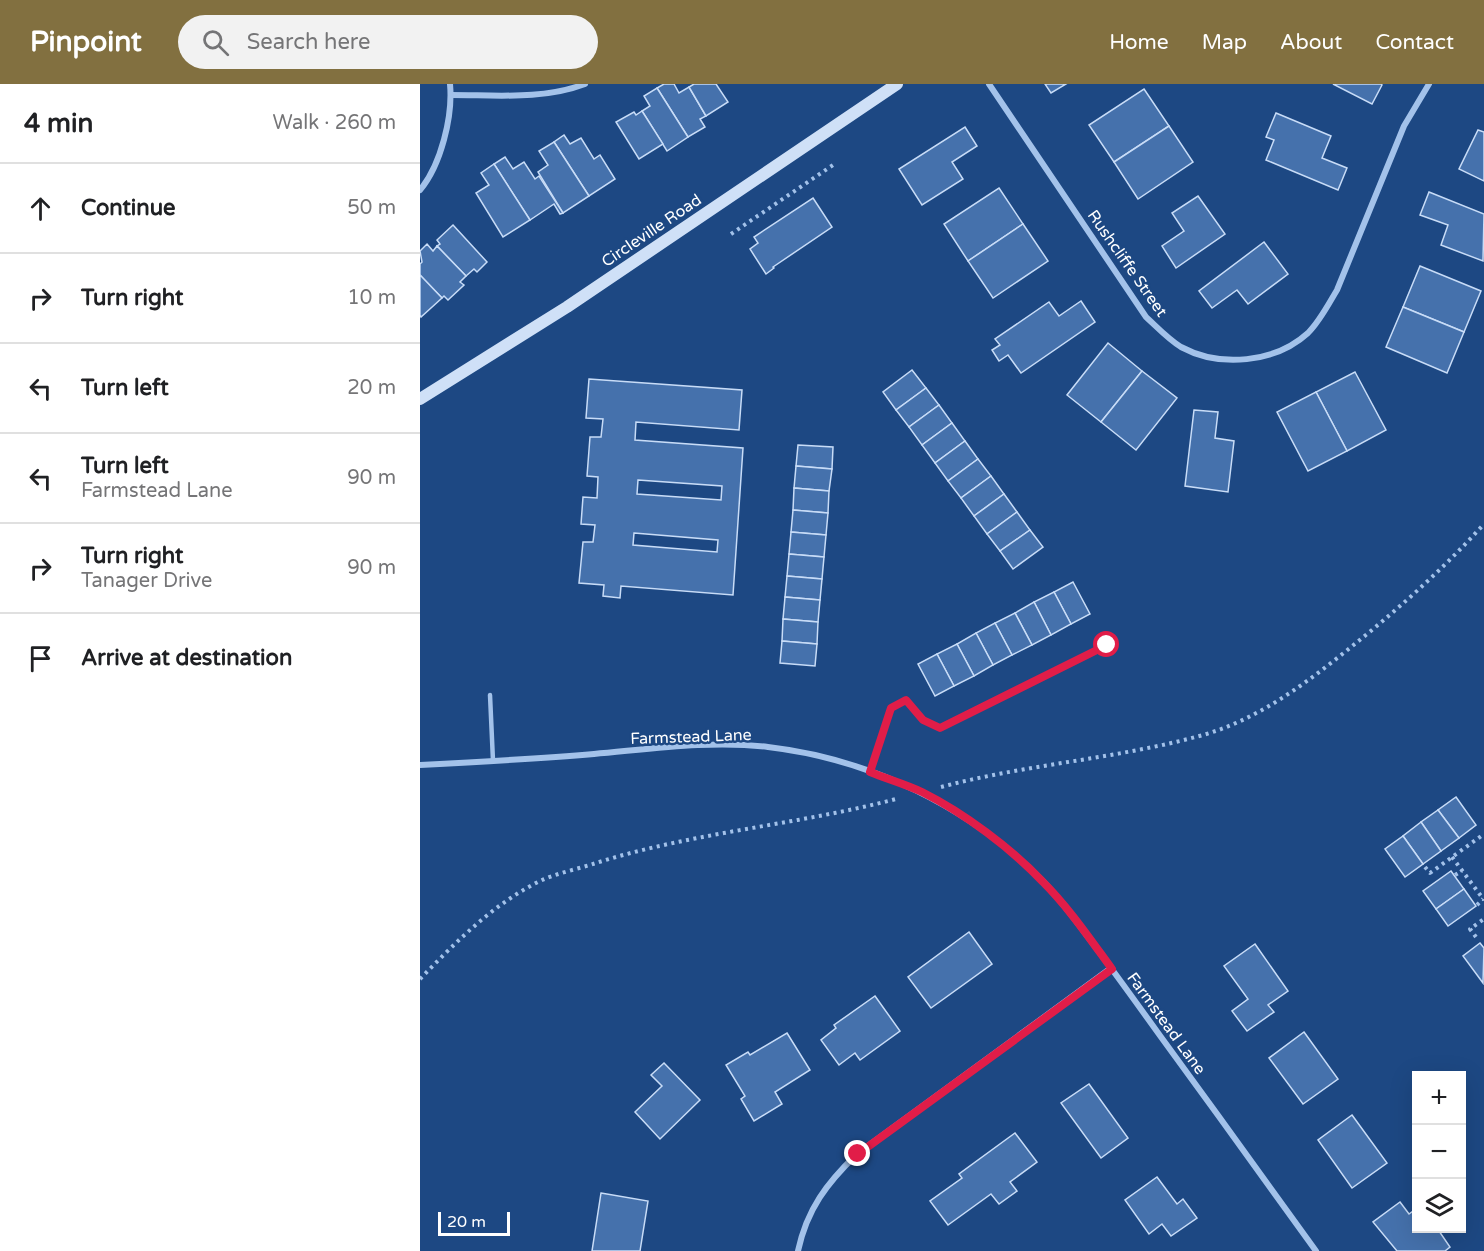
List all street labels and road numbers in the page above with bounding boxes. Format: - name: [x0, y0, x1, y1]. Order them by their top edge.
- street label: Circleville Road: [598, 190, 705, 272]
- street label: Rushcliffe Street: [1083, 206, 1171, 321]
- street label: Farmstead Lane: [630, 725, 752, 749]
- street label: Farmstead Lane: [1122, 969, 1210, 1079]

